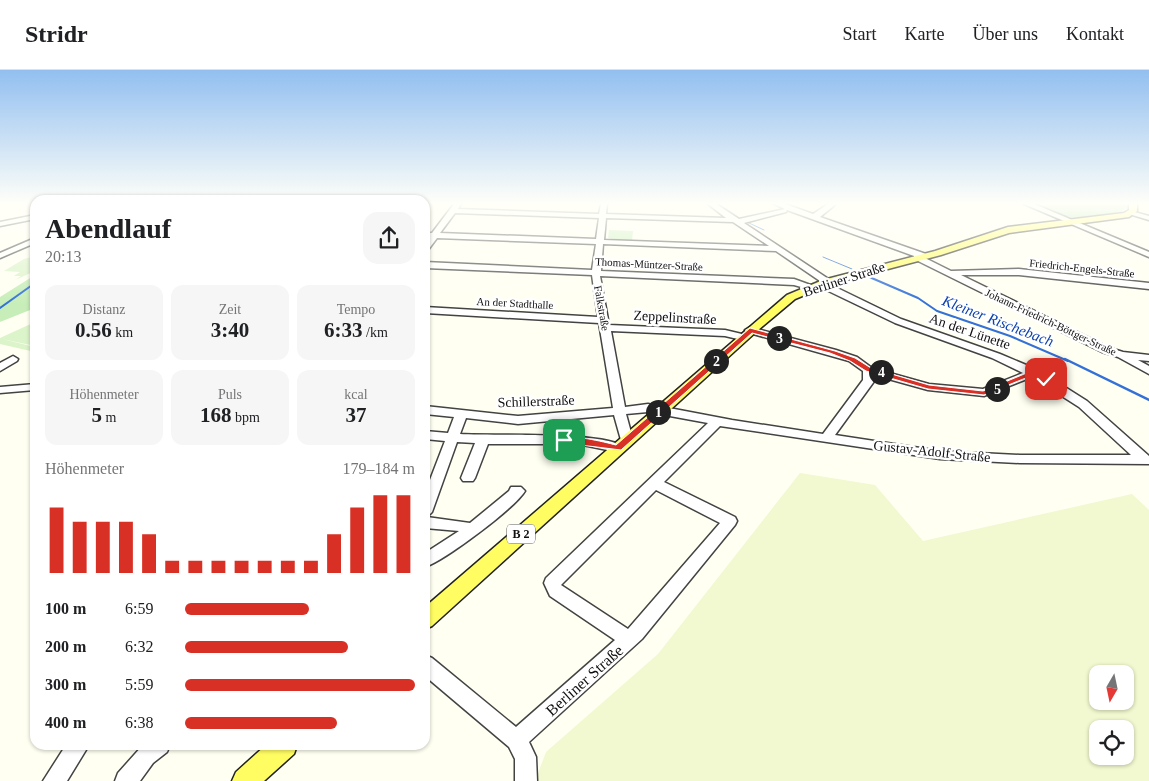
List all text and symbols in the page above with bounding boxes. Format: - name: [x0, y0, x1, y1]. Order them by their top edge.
- text: Stridr: [25, 21, 88, 47]
- text: Start: [843, 24, 877, 44]
- text: Karte: [905, 24, 945, 44]
- text: Über uns: [973, 24, 1038, 44]
- text: Kontakt: [1066, 24, 1124, 44]
- button: share: [363, 212, 415, 264]
- text: Abendlauf: [45, 213, 171, 244]
- text: 20:13: [45, 248, 81, 265]
- street label: Thomas-Müntzer-Straße: [595, 255, 703, 273]
- street label: Friedrich-Engels-Straße: [1029, 257, 1135, 280]
- street label: Berliner Straße: [801, 259, 887, 300]
- street label: Falkstraße: [592, 284, 612, 332]
- street label: Johann-Friedrich-Böttger-Straße: [984, 286, 1119, 358]
- water label: Kleiner Rischebach: [939, 292, 1056, 350]
- street label: An der Stadthalle: [476, 295, 554, 311]
- text: Distanz: [83, 302, 125, 317]
- text: Zeit: [219, 302, 241, 317]
- text: Tempo: [337, 302, 375, 317]
- street label: Zeppelinstraße: [633, 308, 717, 327]
- street label: An der Lünette: [927, 311, 1012, 352]
- text: 0.56: [75, 318, 112, 342]
- text: 3:40: [211, 318, 249, 342]
- text: 6:33: [324, 318, 363, 342]
- text: km: [112, 325, 133, 340]
- text: /km: [363, 325, 388, 340]
- pin: 3: [766, 326, 792, 350]
- text: 3: [776, 331, 783, 346]
- pin: 2: [704, 348, 728, 374]
- text: 2: [713, 354, 720, 369]
- pin: [1025, 358, 1067, 400]
- pin: 4: [868, 360, 894, 384]
- text: 4: [878, 365, 885, 380]
- icon: check: [1032, 365, 1060, 393]
- pin: 5: [984, 376, 1010, 402]
- text: 5: [994, 382, 1001, 397]
- text: Höhenmeter: [69, 387, 139, 402]
- text: Puls: [218, 387, 242, 402]
- text: kcal: [344, 387, 368, 402]
- street label: Schillerstraße: [497, 393, 575, 410]
- pin: 1: [646, 400, 670, 424]
- text: 5: [92, 403, 102, 427]
- text: 168: [200, 403, 232, 427]
- text: 37: [346, 403, 367, 427]
- text: 1: [655, 405, 662, 420]
- text: m: [102, 410, 116, 425]
- text: bpm: [232, 410, 260, 425]
- pin: [543, 419, 585, 461]
- icon: arrive: [550, 426, 578, 454]
- street label: Gustav-Adolf-Straße: [873, 438, 991, 465]
- text: Höhenmeter: [45, 460, 124, 477]
- text: 179–184 m: [343, 460, 415, 477]
- road number: B 2: [507, 524, 535, 544]
- text: 100 m: [45, 600, 86, 617]
- text: 6:59: [125, 600, 153, 617]
- text: 200 m: [45, 638, 86, 655]
- text: 6:32: [125, 638, 153, 655]
- street label: Berliner Straße: [542, 642, 626, 719]
- north arrow: [1089, 665, 1134, 710]
- map controls: [1089, 665, 1134, 765]
- text: 300 m: [45, 676, 86, 693]
- text: 5:59: [125, 676, 153, 693]
- text: 400 m: [45, 714, 86, 731]
- text: 6:38: [125, 714, 153, 731]
- button: locate: [1089, 720, 1134, 765]

